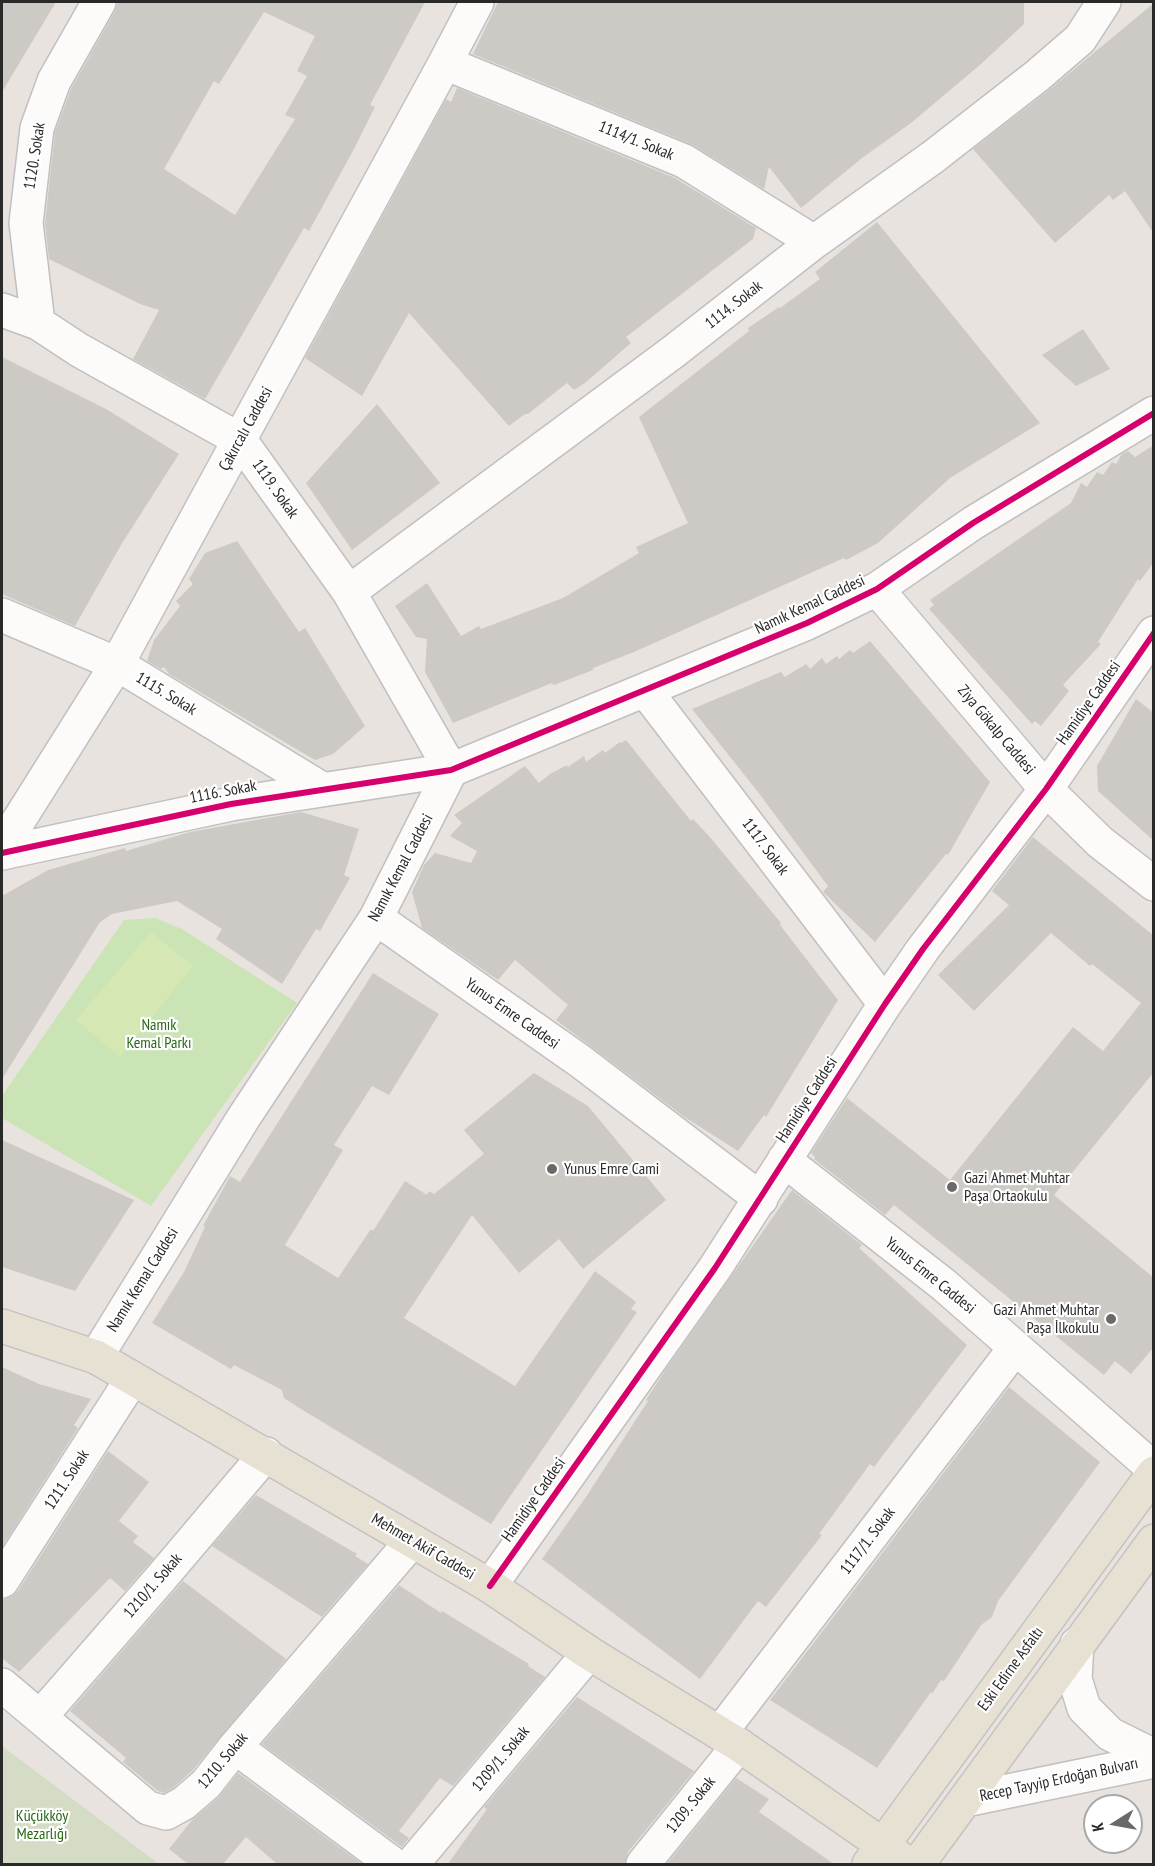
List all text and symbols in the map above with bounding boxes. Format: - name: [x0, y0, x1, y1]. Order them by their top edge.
- street label: 1114/1. Sokak: [596, 117, 676, 165]
- street label: 1120. Sokak: [20, 121, 50, 191]
- street label: 1114. Sokak: [701, 277, 767, 333]
- street label: Çakırcalı Caddesi: [215, 384, 277, 474]
- street label: 1119. Sokak: [248, 456, 302, 522]
- street label: Namık Kemal Caddesi: [752, 571, 868, 639]
- street label: Hamidiye Caddesi: [1053, 657, 1125, 749]
- street label: 1115. Sokak: [132, 668, 200, 720]
- street label: Ziya Gökalp Caddesi: [953, 681, 1039, 779]
- street label: 1116. Sokak: [188, 776, 258, 808]
- street label: Namık Kemal Caddesi: [365, 811, 437, 925]
- street label: 1117. Sokak: [737, 815, 793, 879]
- street label: Yunus Emre Caddesi: [461, 974, 563, 1054]
- park label: Namık Kemal Parkı: [126, 1015, 192, 1053]
- street label: Hamidiye Caddesi: [772, 1054, 842, 1146]
- place label: Yunus Emre Cami: [564, 1159, 659, 1179]
- marker: Yunus Emre Cami: [545, 1162, 559, 1176]
- place label: Gazi Ahmet Muhtar Paşa Ortaokulu: [964, 1168, 1070, 1206]
- marker: Gazi Ahmet Muhtar Paşa Ortaokulu: [945, 1180, 959, 1194]
- street label: Namık Kemal Caddesi: [103, 1224, 183, 1336]
- street label: Yunus Emre Caddesi: [881, 1234, 979, 1318]
- place label: Gazi Ahmet Muhtar Paşa İlkokulu: [993, 1300, 1099, 1338]
- marker: Gazi Ahmet Muhtar Paşa İlkokulu: [1104, 1312, 1118, 1326]
- street label: 1211. Sokak: [41, 1446, 93, 1514]
- street label: Hamidiye Caddesi: [498, 1454, 570, 1546]
- street label: 1117/1. Sokak: [836, 1503, 900, 1579]
- street label: Mehmet Akif Caddesi: [368, 1510, 478, 1584]
- street label: 1210/1. Sokak: [120, 1550, 186, 1622]
- street label: Eski Edirne Asfaltı: [974, 1623, 1048, 1715]
- street label: 1209/1. Sokak: [468, 1722, 534, 1796]
- street label: 1210. Sokak: [194, 1729, 252, 1793]
- street label: Recep Tayyip Erdoğan Bulvarı: [978, 1754, 1140, 1806]
- street label: 1209. Sokak: [662, 1773, 720, 1837]
- north arrow: [1083, 1794, 1143, 1854]
- park label: Küçükköy Mezarlığı: [16, 1806, 68, 1844]
- text: K: [1087, 1821, 1108, 1833]

